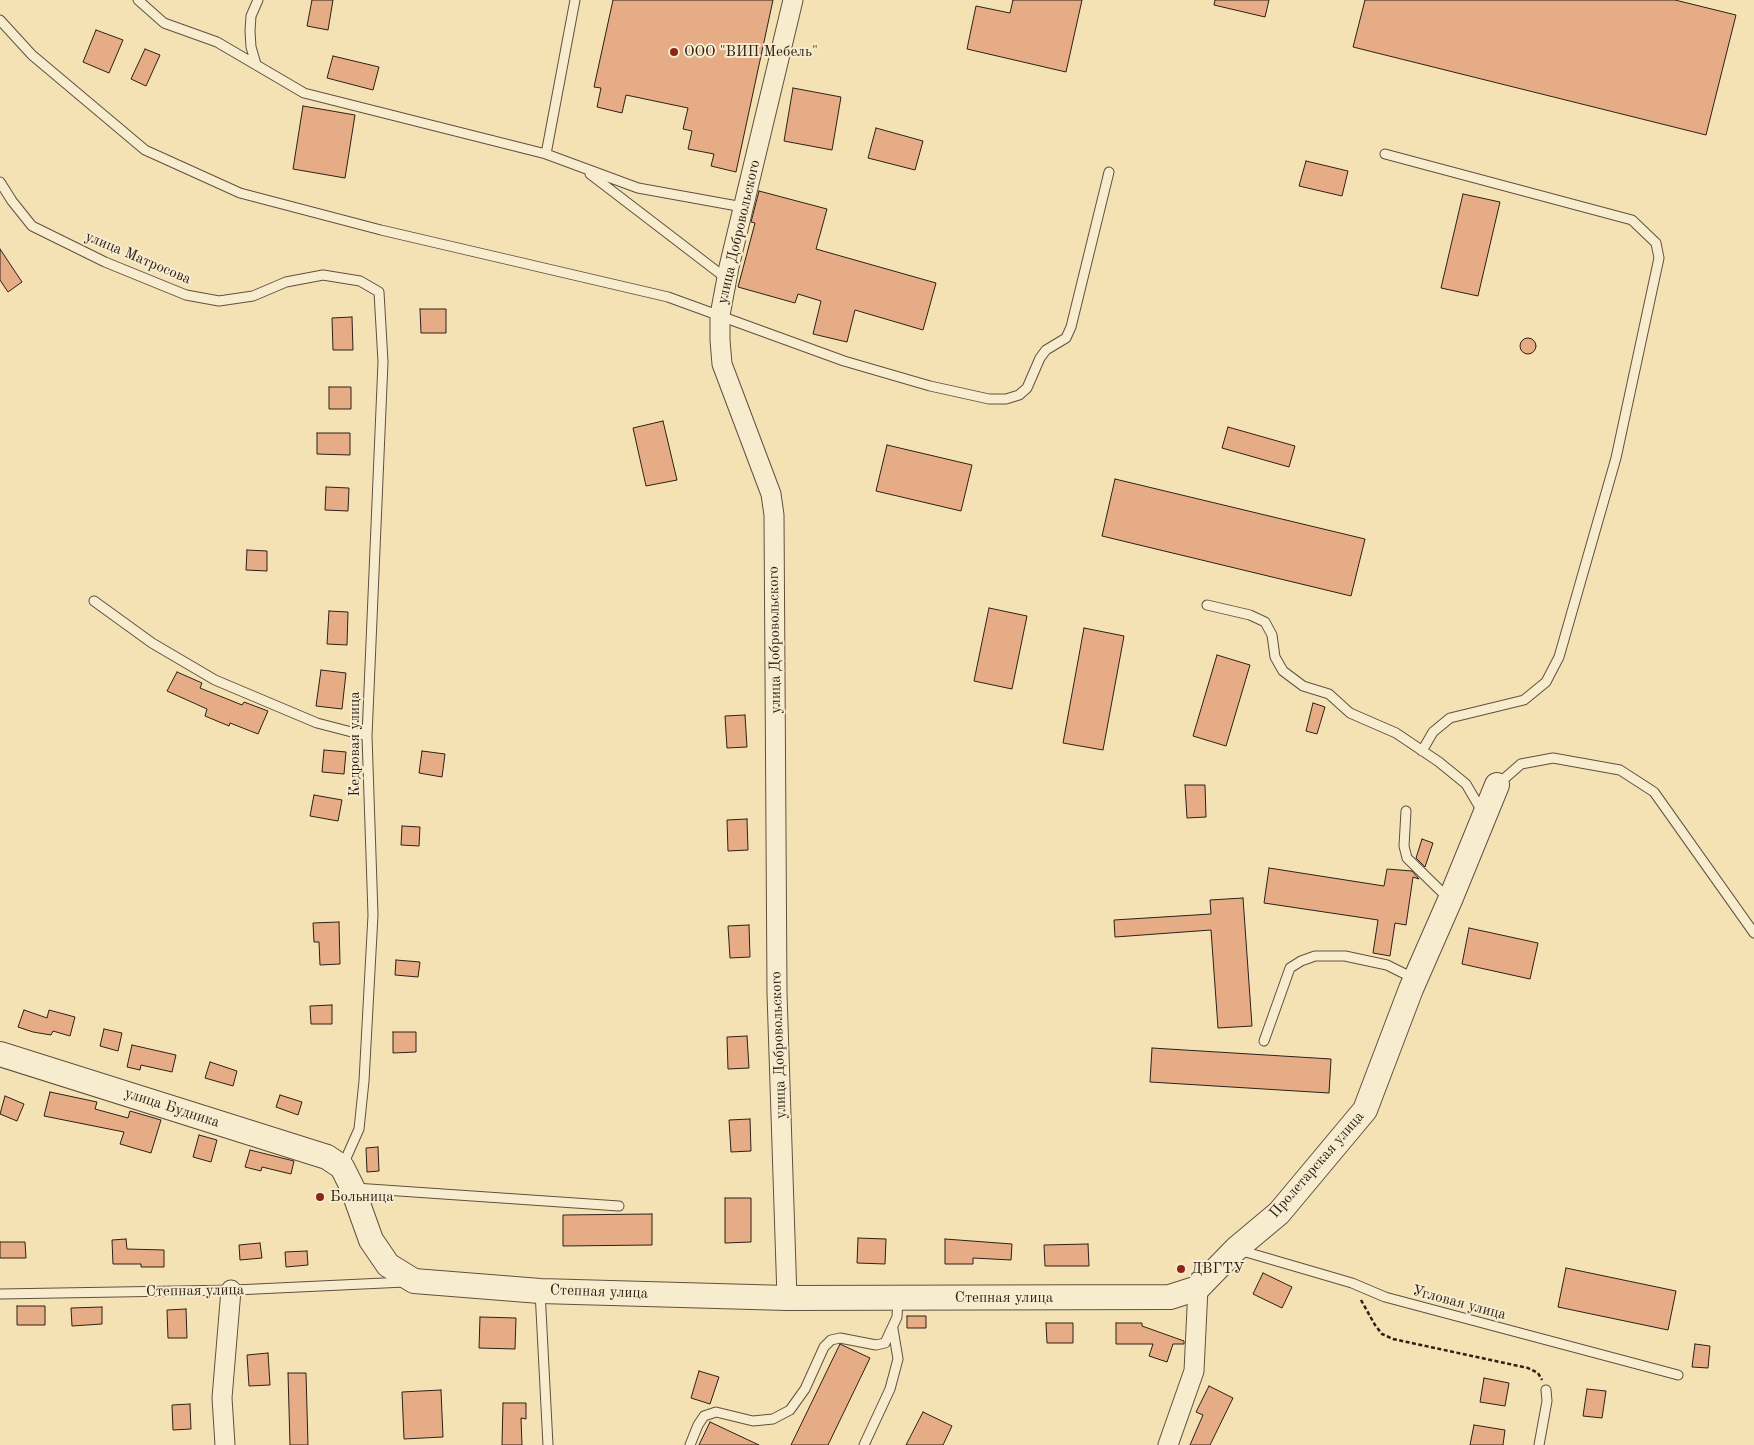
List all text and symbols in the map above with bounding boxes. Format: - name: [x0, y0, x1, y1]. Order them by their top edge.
- place label: ООО "ВИП Мебель": [684, 43, 818, 61]
- marker: ООО "ВИП Мебель": [668, 46, 680, 58]
- street label: улица Добровольского: [714, 158, 764, 306]
- street label: улица Матросова: [82, 228, 194, 288]
- street label: улица Добровольского: [765, 566, 785, 714]
- street label: Кедровая улица: [346, 691, 364, 797]
- street label: улица Добровольского: [767, 971, 791, 1119]
- street label: улица Будника: [122, 1084, 222, 1132]
- street label: Пролетарская улица: [1266, 1108, 1368, 1222]
- place label: Больница: [330, 1188, 394, 1206]
- marker: Больница: [314, 1191, 326, 1203]
- place label: ДВГТУ: [1191, 1260, 1244, 1278]
- marker: ДВГТУ: [1175, 1263, 1187, 1275]
- street label: Степная улица: [146, 1281, 244, 1301]
- street label: Степная улица: [550, 1281, 648, 1303]
- street label: Угловая улица: [1410, 1282, 1508, 1324]
- street label: Степная улица: [955, 1289, 1053, 1307]

